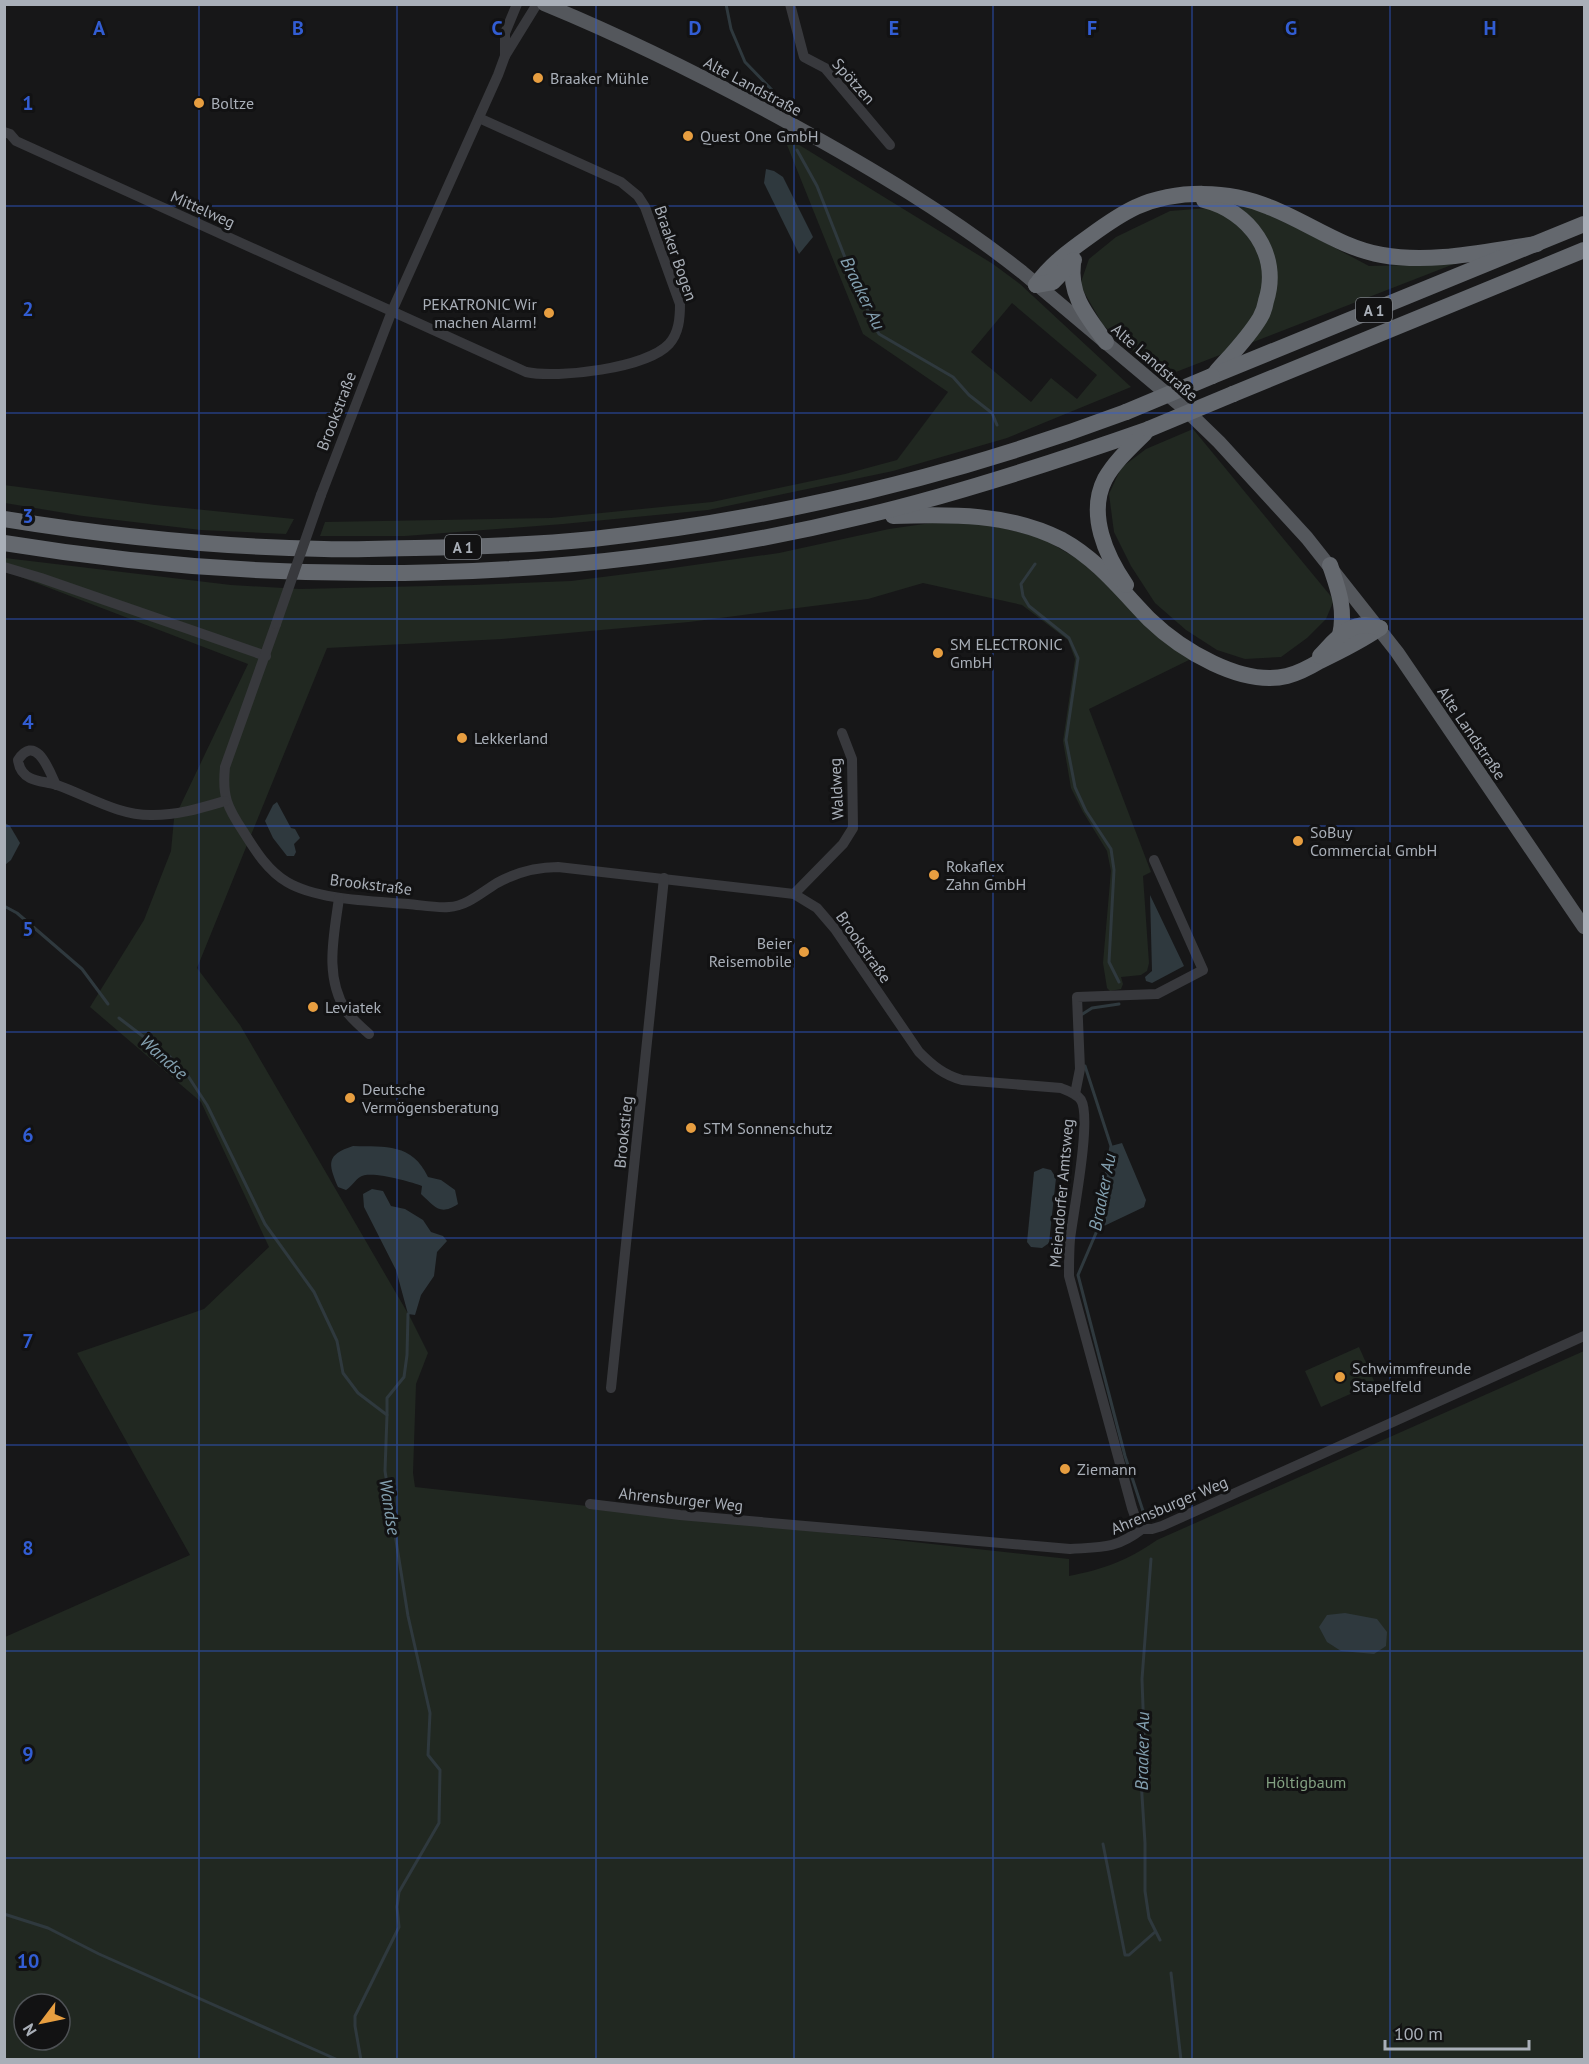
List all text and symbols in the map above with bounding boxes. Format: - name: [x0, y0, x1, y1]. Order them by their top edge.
- text: A: [93, 15, 106, 41]
- text: B: [292, 15, 304, 41]
- text: C: [491, 15, 503, 41]
- text: D: [689, 15, 702, 41]
- text: E: [889, 15, 899, 41]
- text: F: [1087, 15, 1097, 41]
- text: G: [1285, 15, 1297, 41]
- text: H: [1483, 15, 1497, 41]
- street label: Alte Landstraße: [701, 52, 805, 120]
- street label: Spötzen: [828, 54, 880, 108]
- place label: Braaker Mühle: [550, 68, 649, 88]
- marker: Braaker Mühle: [531, 71, 545, 85]
- text: 1: [22, 90, 34, 116]
- place label: Boltze: [211, 93, 254, 113]
- marker: Boltze: [192, 96, 206, 110]
- place label: Quest One GmbH: [700, 126, 818, 146]
- marker: Quest One GmbH: [681, 129, 695, 143]
- street label: Mittelweg: [168, 186, 238, 232]
- street label: Braaker Bogen: [650, 203, 702, 303]
- water label: Braaker Au: [835, 253, 891, 333]
- place label: PEKATRONIC Wir machen Alarm!: [422, 294, 538, 332]
- text: 2: [22, 296, 34, 322]
- road number: A 1: [1356, 298, 1392, 322]
- marker: PEKATRONIC Wir machen Alarm!: [542, 306, 556, 320]
- street label: Alte Landstraße: [1108, 319, 1202, 405]
- street label: Brookstraße: [312, 369, 360, 453]
- text: 3: [22, 503, 34, 529]
- road number: A 1: [445, 535, 481, 559]
- place label: SM ELECTRONIC GmbH: [950, 634, 1063, 672]
- marker: SM ELECTRONIC GmbH: [931, 646, 945, 660]
- street label: Alte Landstraße: [1433, 683, 1511, 783]
- text: 4: [22, 709, 34, 735]
- place label: Lekkerland: [474, 728, 548, 748]
- marker: Lekkerland: [455, 731, 469, 745]
- street label: Waldweg: [824, 758, 848, 820]
- place label: SoBuy Commercial GmbH: [1310, 822, 1437, 860]
- marker: SoBuy Commercial GmbH: [1291, 834, 1305, 848]
- place label: Rokaflex Zahn GmbH: [946, 856, 1026, 894]
- marker: Rokaflex Zahn GmbH: [927, 868, 941, 882]
- street label: Brookstraße: [329, 869, 413, 899]
- street label: Brookstraße: [832, 907, 896, 987]
- text: 5: [22, 916, 34, 942]
- place label: Beier Reisemobile: [709, 933, 793, 971]
- marker: Beier Reisemobile: [797, 945, 811, 959]
- place label: Leviatek: [325, 997, 381, 1017]
- marker: Leviatek: [306, 1000, 320, 1014]
- water label: Wandse: [135, 1030, 193, 1085]
- place label: Deutsche Vermögensberatung: [361, 1079, 499, 1117]
- marker: Deutsche Vermögensberatung: [343, 1091, 357, 1105]
- street label: Brookstieg: [609, 1095, 637, 1169]
- place label: STM Sonnenschutz: [703, 1118, 833, 1138]
- street label: Meiendorfer Amtsweg: [1045, 1118, 1077, 1268]
- marker: STM Sonnenschutz: [684, 1121, 698, 1135]
- text: 6: [22, 1122, 34, 1148]
- water label: Braaker Au: [1083, 1151, 1121, 1233]
- text: 7: [22, 1328, 34, 1354]
- place label: Schwimmfreunde Stapelfeld: [1352, 1358, 1471, 1396]
- marker: Schwimmfreunde Stapelfeld: [1333, 1370, 1347, 1384]
- place label: Ziemann: [1077, 1459, 1137, 1479]
- marker: Ziemann: [1058, 1462, 1072, 1476]
- street label: Ahrensburger Weg: [1108, 1471, 1230, 1539]
- water label: Wandse: [374, 1477, 406, 1537]
- street label: Ahrensburger Weg: [618, 1483, 744, 1515]
- text: 8: [22, 1535, 34, 1561]
- water label: Braaker Au: [1130, 1711, 1154, 1791]
- text: 9: [22, 1741, 34, 1767]
- park label: Höltigbaum: [1266, 1772, 1346, 1792]
- text: 10: [17, 1948, 39, 1974]
- north arrow: [12, 1992, 72, 2052]
- scale bar: [1385, 2013, 1529, 2051]
- text: N: [18, 2020, 41, 2040]
- text: 100 m: [1394, 2022, 1443, 2045]

